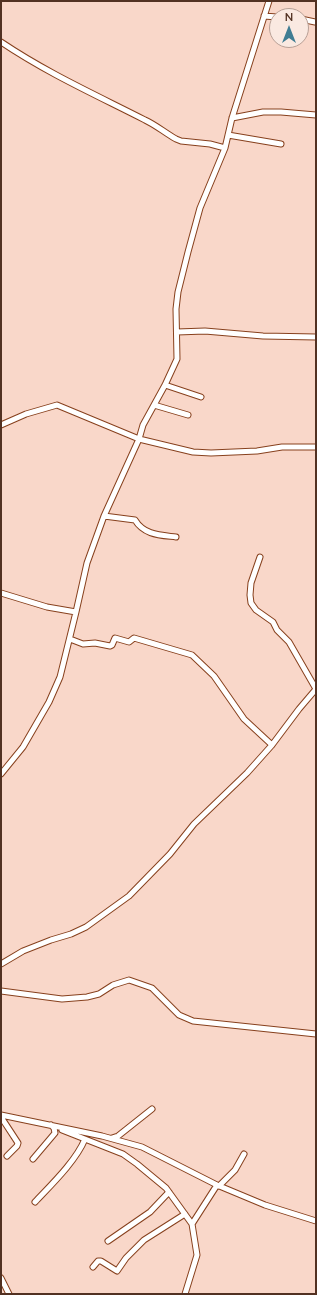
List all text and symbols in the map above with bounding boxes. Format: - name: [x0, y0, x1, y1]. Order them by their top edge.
- north arrow: [269, 8, 309, 48]
- text: N: [285, 10, 293, 23]

